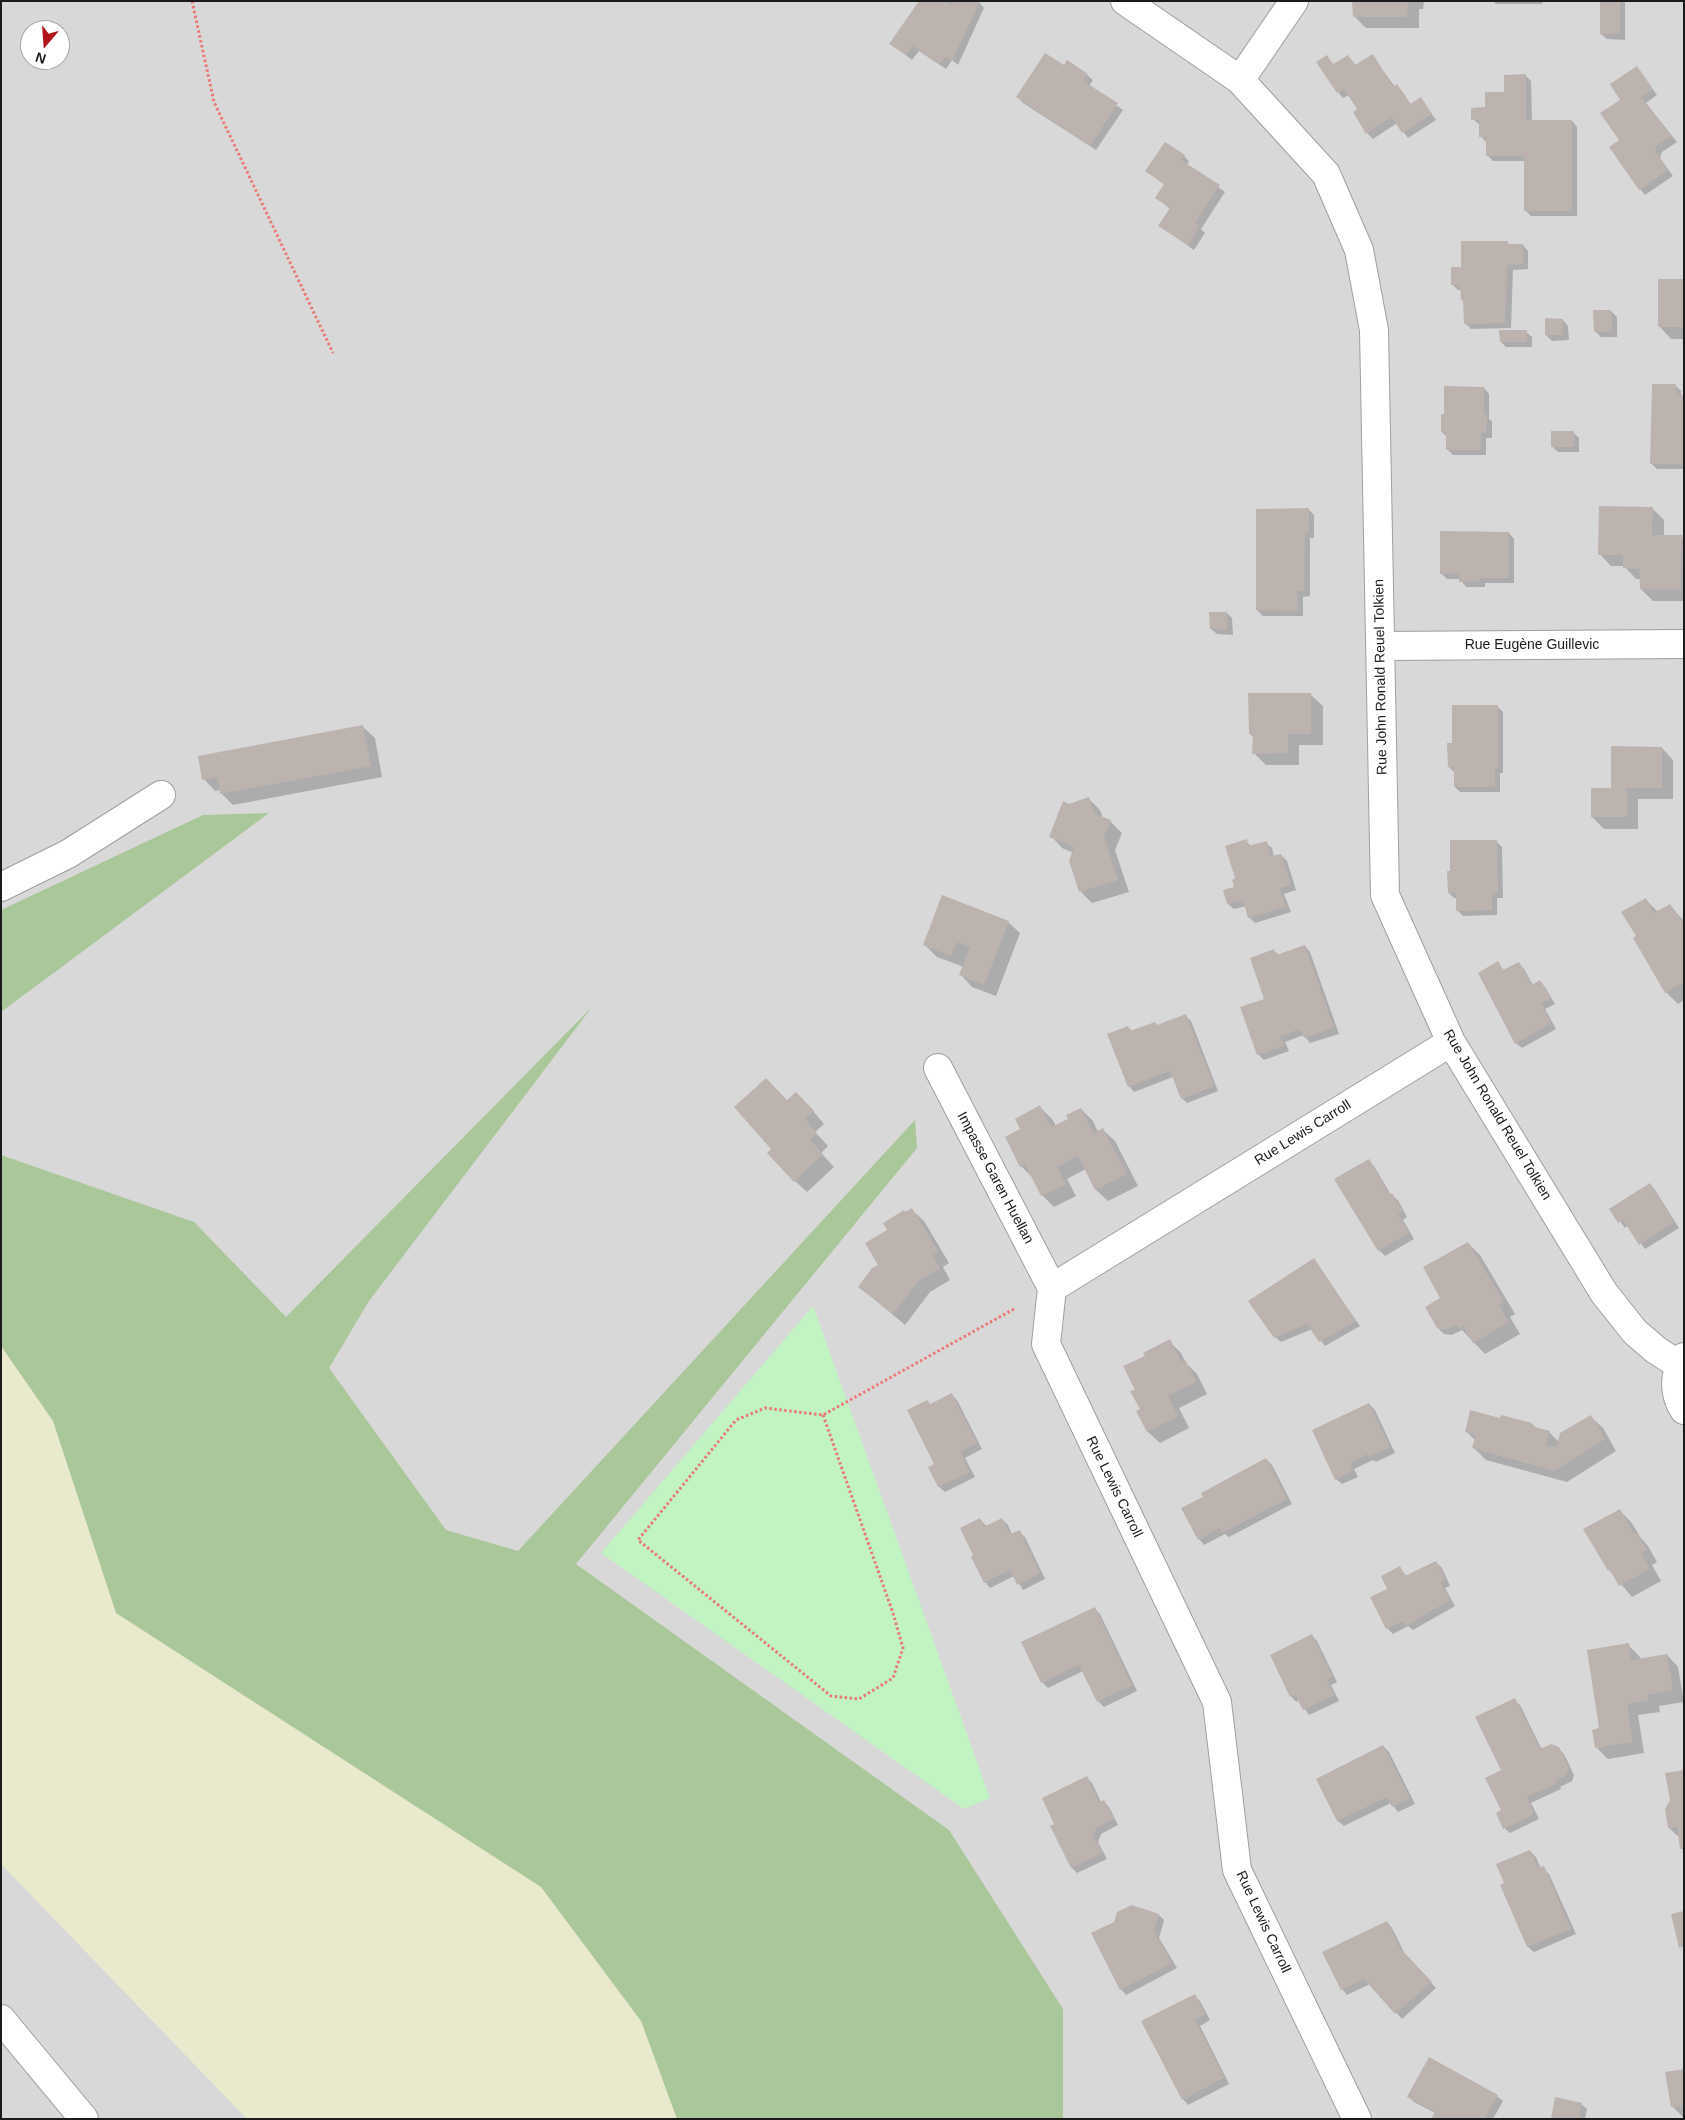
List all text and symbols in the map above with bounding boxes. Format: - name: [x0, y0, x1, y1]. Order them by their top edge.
- north arrow: [20, 20, 70, 70]
- text: N: [33, 49, 48, 67]
- street label: Rue John Ronald Reuel Tolkien: [1371, 579, 1391, 775]
- street label: Rue Eugène Guillevic: [1465, 637, 1599, 653]
- street label: Rue John Ronald Reuel Tolkien: [1439, 1027, 1555, 1203]
- street label: Rue Lewis Carroll: [1252, 1097, 1354, 1169]
- street label: Impasse Garen Huellan: [953, 1109, 1037, 1247]
- street label: Rue Lewis Carroll: [1082, 1434, 1146, 1540]
- street label: Rue Lewis Carroll: [1232, 1868, 1294, 1976]

